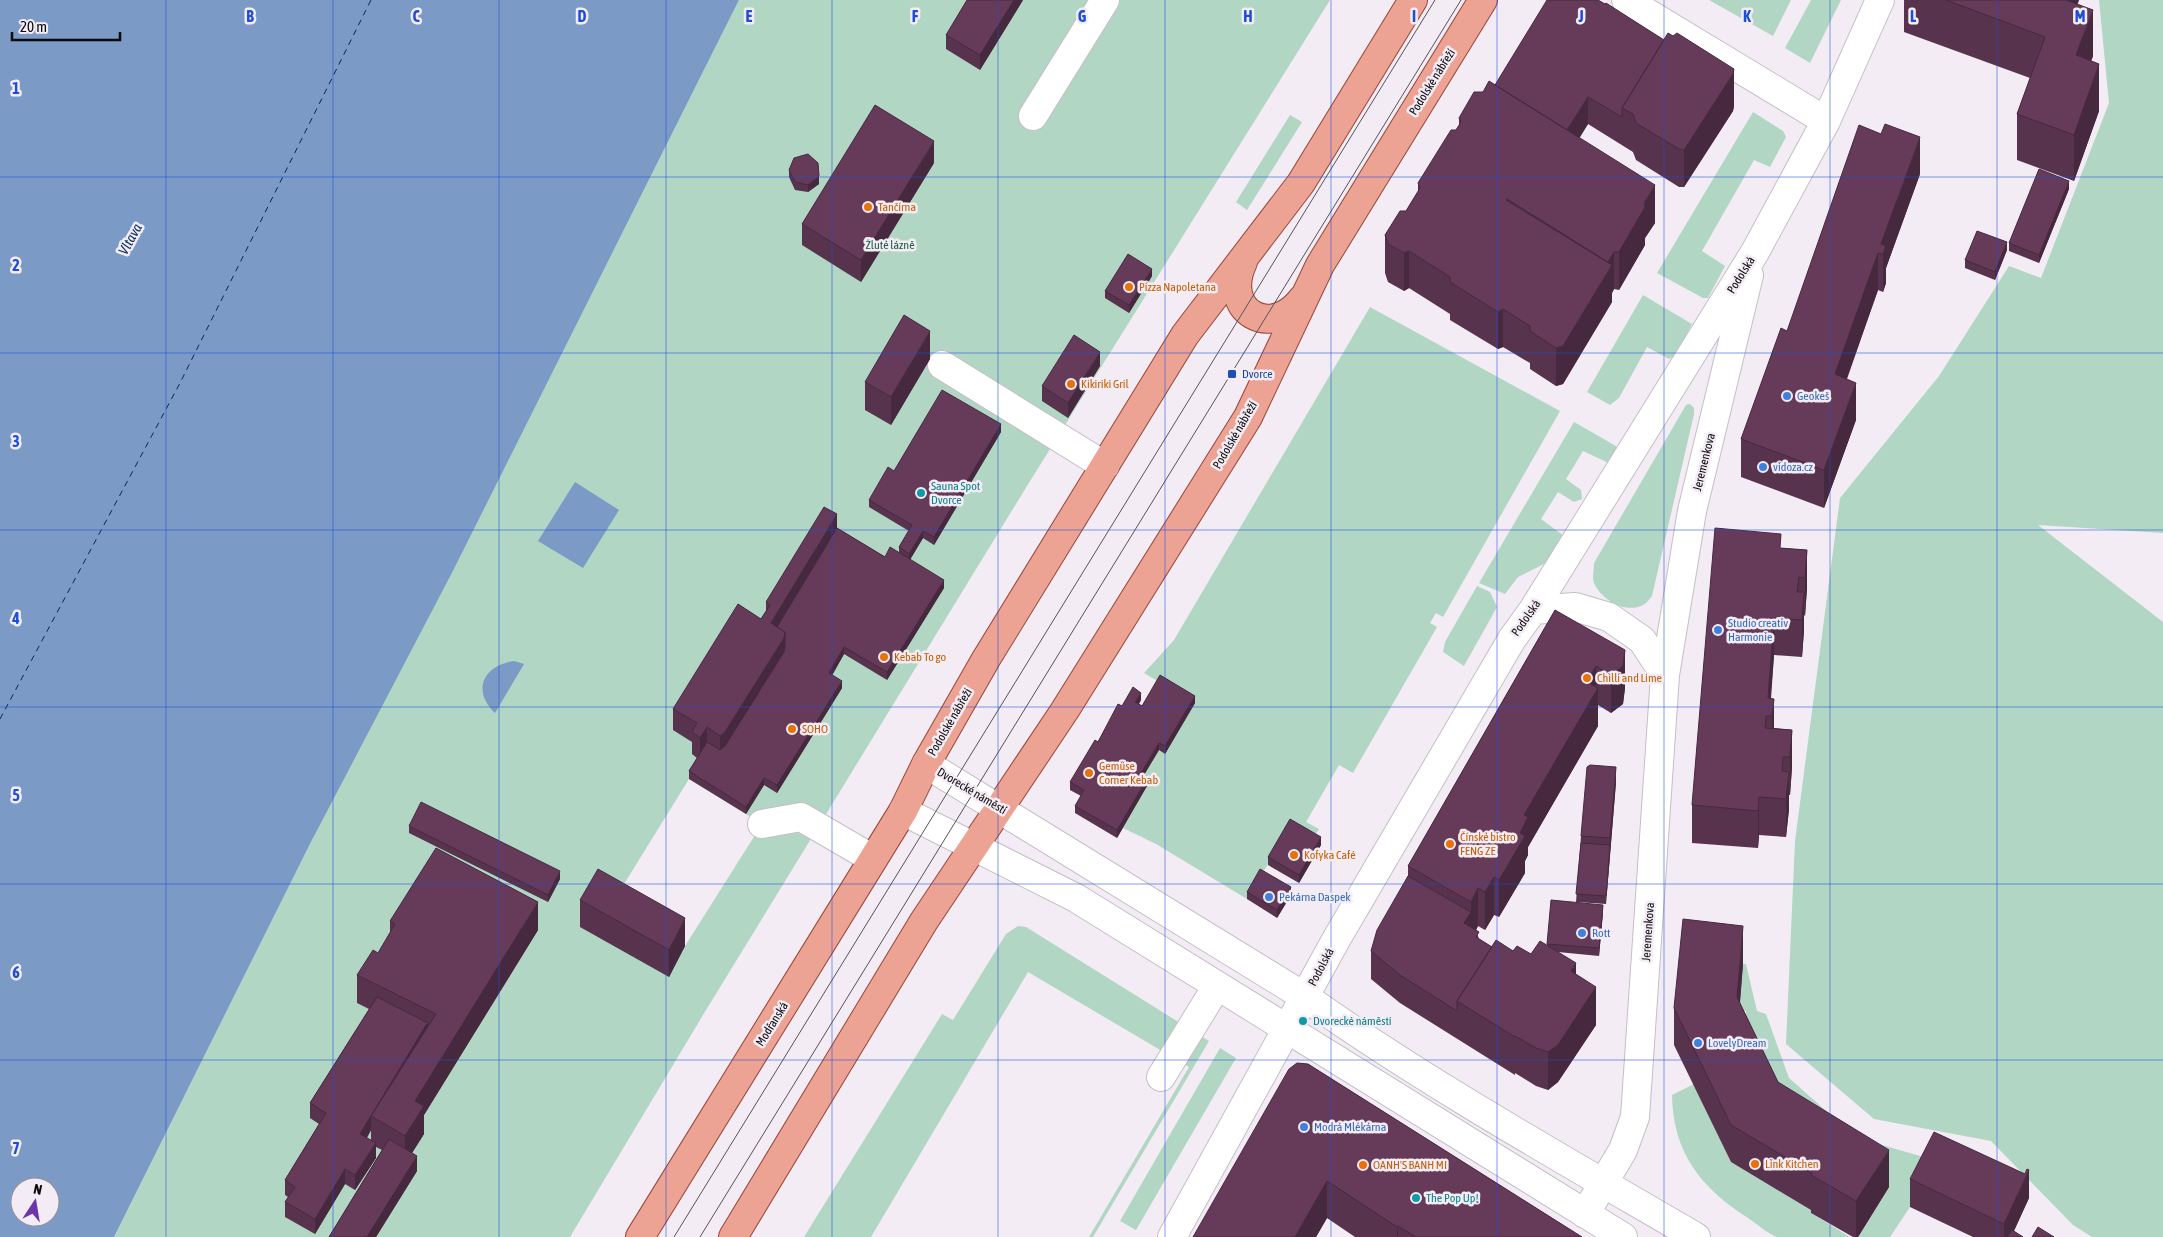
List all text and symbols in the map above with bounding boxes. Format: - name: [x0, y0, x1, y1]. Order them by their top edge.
- text: B: [246, 7, 254, 25]
- text: C: [412, 7, 420, 25]
- text: D: [578, 7, 587, 25]
- text: E: [746, 7, 753, 25]
- text: F: [912, 7, 919, 25]
- text: G: [1078, 7, 1087, 25]
- text: H: [1243, 7, 1253, 25]
- text: I: [1412, 7, 1416, 25]
- text: J: [1577, 7, 1584, 25]
- text: K: [1743, 7, 1751, 25]
- text: L: [1910, 7, 1917, 25]
- text: M: [2075, 7, 2085, 25]
- scale bar: [12, 10, 120, 42]
- text: 20 m: [20, 18, 47, 35]
- street label: Podolské nábřeží: [1406, 46, 1458, 118]
- text: 1: [12, 79, 20, 97]
- place label: Tančírna: [878, 200, 916, 214]
- marker: Tančírna: [862, 201, 874, 213]
- water label: Vltava: [115, 220, 145, 257]
- park label: Žluté lázně: [865, 238, 915, 252]
- street label: Podolská: [1724, 254, 1758, 296]
- text: 2: [12, 256, 20, 274]
- place label: Pizza Napoletana: [1139, 280, 1216, 294]
- marker: Pizza Napoletana: [1123, 281, 1135, 293]
- place label: Dvorce: [1242, 367, 1273, 381]
- marker: Dvorce: [1226, 368, 1238, 380]
- place label: Kikiriki Gril: [1081, 377, 1130, 391]
- marker: Kikiriki Gril: [1065, 378, 1077, 390]
- place label: Geokeš: [1797, 389, 1829, 403]
- marker: Geokeš: [1781, 390, 1793, 402]
- street label: Podolské nábřeží: [1210, 399, 1260, 471]
- text: 3: [12, 432, 20, 450]
- street label: Jeremenkova: [1690, 432, 1718, 492]
- place label: vidoza.cz: [1773, 460, 1813, 474]
- marker: vidoza.cz: [1757, 461, 1769, 473]
- place label: Sauna Spot Dvorce: [931, 479, 981, 507]
- marker: Sauna Spot Dvorce: [915, 487, 927, 499]
- street label: Podolská: [1509, 597, 1543, 639]
- text: 4: [11, 609, 20, 627]
- place label: Studio creativ Harmonie: [1728, 616, 1788, 644]
- marker: Studio creativ Harmonie: [1712, 624, 1724, 636]
- place label: Kebab To go: [894, 650, 946, 664]
- marker: Kebab To go: [878, 651, 890, 663]
- place label: Chilli and Lime: [1597, 671, 1662, 685]
- marker: Chilli and Lime: [1581, 672, 1593, 684]
- street label: Podolské nábřeží: [925, 686, 975, 758]
- place label: SOHO: [802, 722, 828, 736]
- marker: SOHO: [786, 723, 798, 735]
- place label: Gemüse Corner Kebab: [1099, 759, 1158, 787]
- street label: Dvorecké náměstí: [935, 765, 1010, 817]
- marker: Gemüse Corner Kebab: [1083, 767, 1095, 779]
- text: 5: [12, 786, 20, 804]
- place label: Čínské bistro FENG ZE: [1460, 830, 1516, 858]
- marker: Čínské bistro FENG ZE: [1444, 838, 1456, 850]
- place label: Kofyka Café: [1304, 848, 1356, 862]
- marker: Kofyka Café: [1288, 849, 1300, 861]
- place label: Pekárna Daspek: [1279, 890, 1351, 904]
- marker: Pekárna Daspek: [1263, 891, 1275, 903]
- street label: Jeremenkova: [1639, 902, 1657, 962]
- place label: Rott: [1592, 926, 1611, 940]
- marker: Rott: [1576, 927, 1588, 939]
- street label: Podolská: [1305, 946, 1337, 988]
- text: 6: [12, 963, 20, 981]
- street label: Modřanská: [753, 999, 791, 1049]
- place label: Dvorecké náměstí: [1313, 1014, 1392, 1028]
- marker: Dvorecké náměstí: [1297, 1015, 1309, 1027]
- place label: LovelyDream: [1708, 1036, 1766, 1050]
- marker: LovelyDream: [1692, 1037, 1704, 1049]
- place label: Modrá Mlékárna: [1314, 1120, 1386, 1134]
- marker: Modrá Mlékárna: [1298, 1121, 1310, 1133]
- text: 7: [12, 1139, 20, 1157]
- place label: Link Kitchen: [1765, 1157, 1819, 1171]
- place label: OANH'S BANH MI: [1373, 1158, 1447, 1172]
- marker: Link Kitchen: [1749, 1158, 1761, 1170]
- marker: OANH'S BANH MI: [1357, 1159, 1369, 1171]
- north arrow: [10, 1177, 60, 1227]
- text: N: [32, 1181, 43, 1198]
- place label: The Pop Up!: [1426, 1191, 1479, 1205]
- marker: The Pop Up!: [1410, 1192, 1422, 1204]

